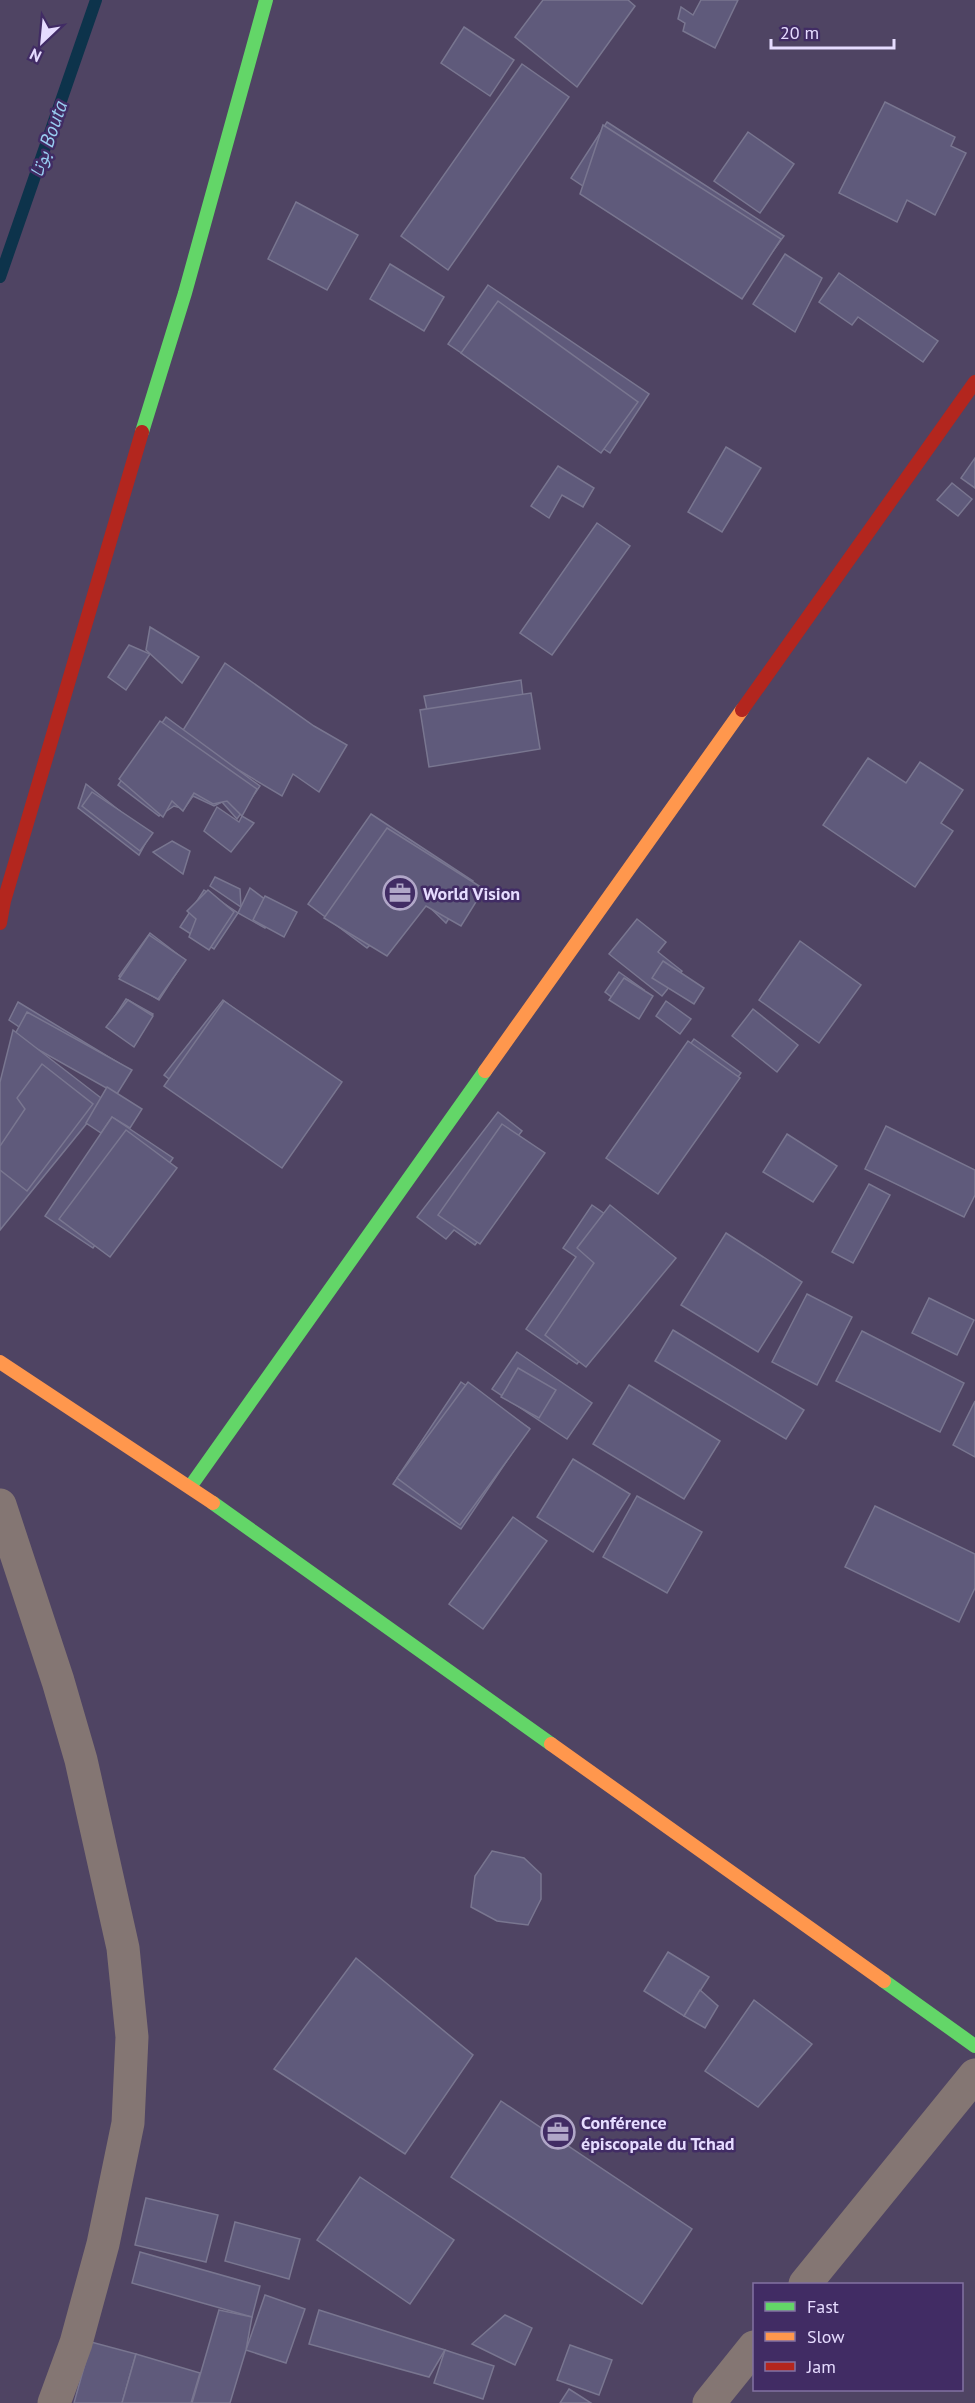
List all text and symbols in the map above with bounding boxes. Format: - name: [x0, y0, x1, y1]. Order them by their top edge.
- north arrow: [12, 12, 72, 72]
- scale bar: [771, 12, 894, 50]
- text: 20 m: [780, 21, 819, 44]
- text: N: [26, 44, 45, 67]
- water label: بوتا Bouta: [23, 97, 73, 181]
- office icon: World Vision: [382, 875, 418, 911]
- place label: World Vision: [423, 882, 520, 905]
- place label: Conférence épiscopale du Tchad: [581, 2111, 735, 2155]
- office icon: Conférence épiscopale du Tchad: [540, 2114, 576, 2150]
- legend: [753, 2283, 963, 2391]
- text: Fast: [807, 2295, 839, 2318]
- text: Slow: [807, 2325, 845, 2348]
- text: Jam: [806, 2355, 836, 2378]

